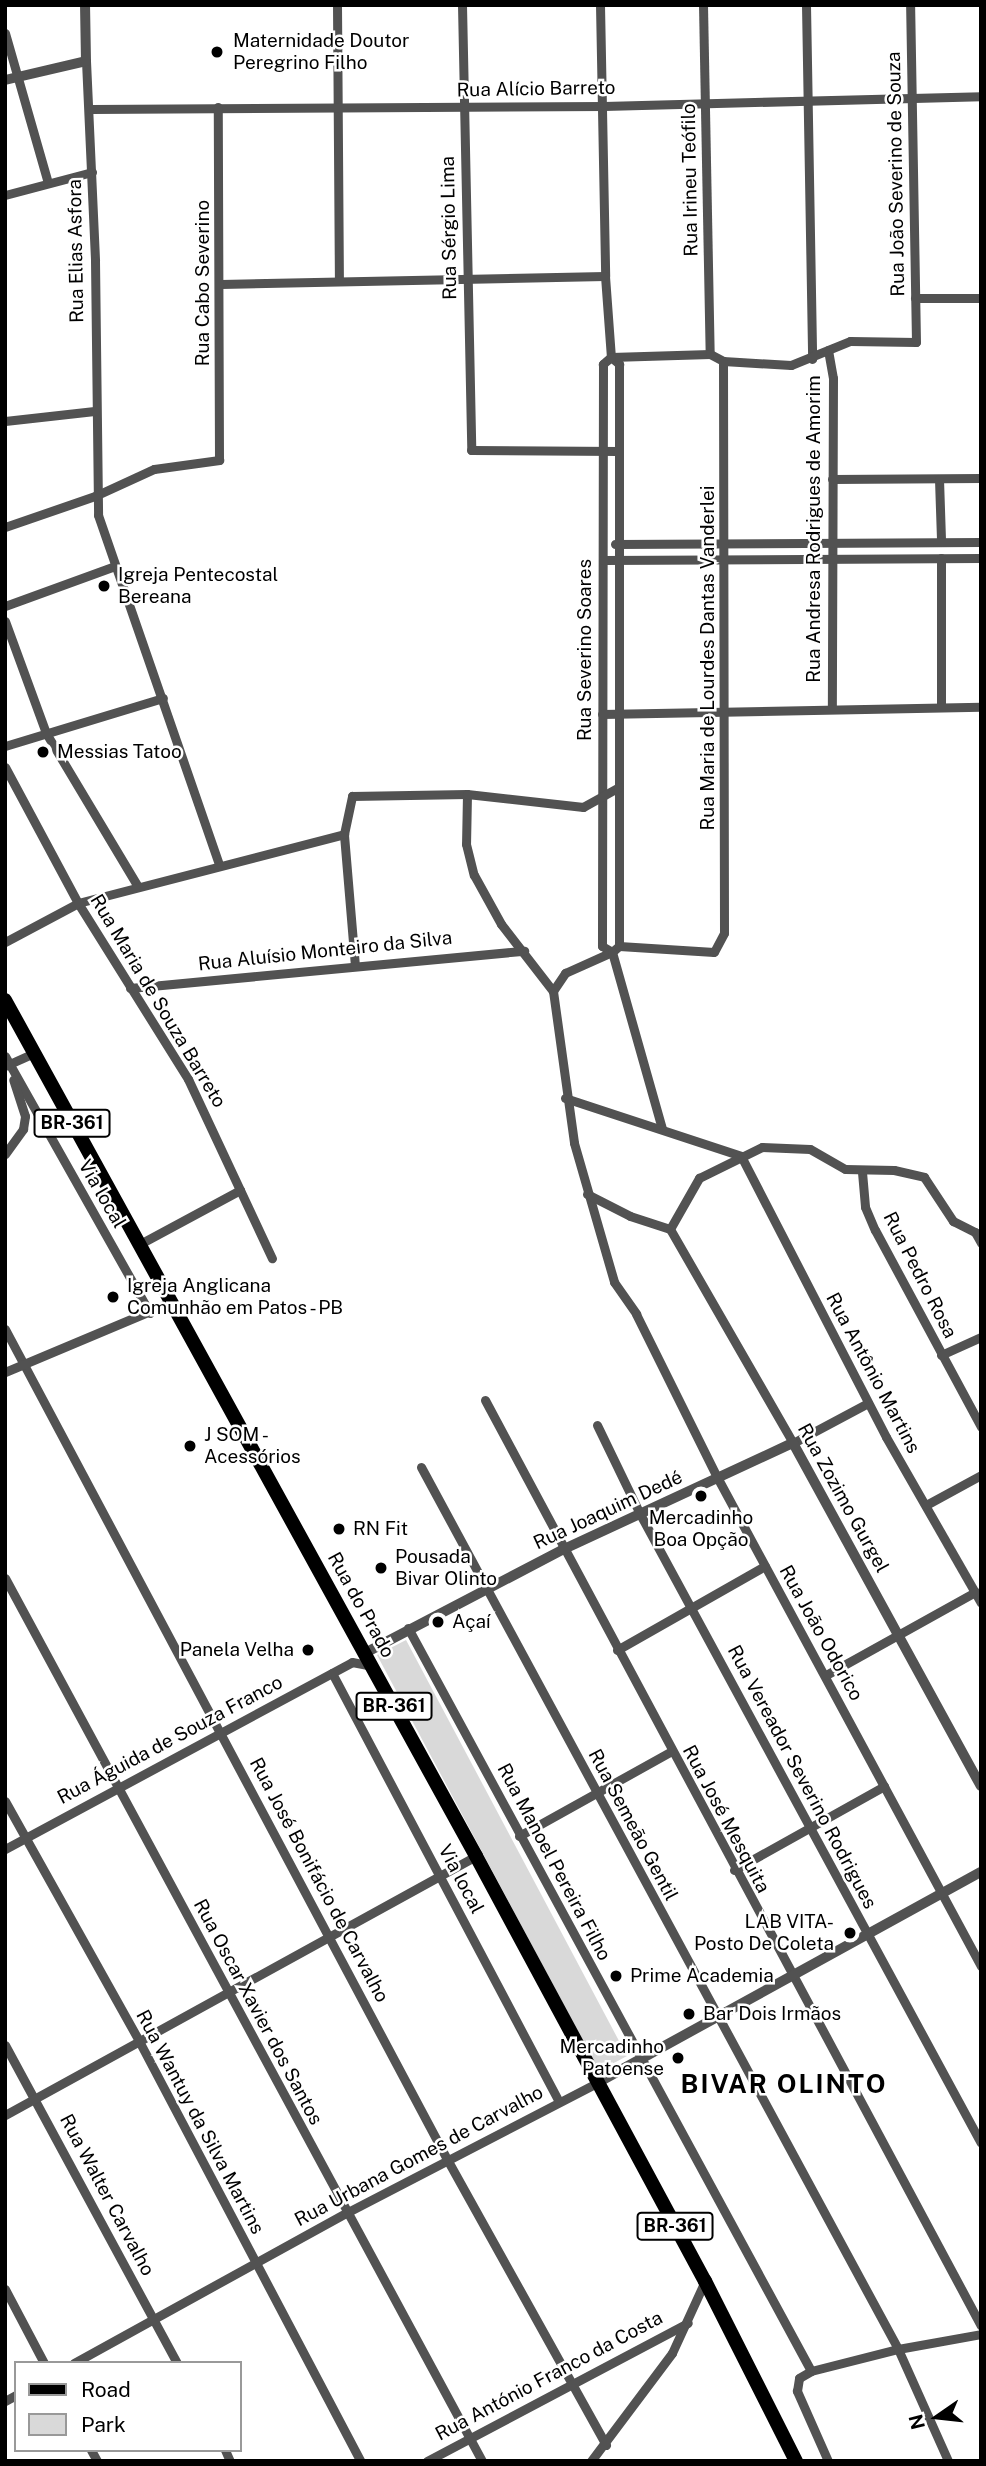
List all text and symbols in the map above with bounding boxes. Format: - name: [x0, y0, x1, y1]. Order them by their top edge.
- place label: Maternidade Doutor Peregrino Filho: [233, 30, 410, 74]
- marker: Maternidade Doutor Peregrino Filho: [207, 42, 227, 62]
- street label: Rua João Severino de Souza: [882, 51, 910, 297]
- street label: Rua Alício Barreto: [456, 76, 616, 102]
- street label: Rua Irineu Teófilo: [677, 103, 703, 257]
- street label: Rua Sérgio Lima: [436, 156, 462, 300]
- street label: Rua Elias Asfora: [63, 179, 89, 323]
- street label: Rua Cabo Severino: [192, 200, 214, 366]
- street label: Rua Andresa Rodrigues de Amorim: [803, 375, 825, 683]
- street label: Rua Maria de Lourdes Dantas Vanderlei: [697, 485, 719, 831]
- street label: Rua Severino Soares: [574, 559, 596, 741]
- place label: Igreja Pentecostal Bereana: [118, 564, 278, 608]
- marker: Igreja Pentecostal Bereana: [96, 578, 112, 594]
- place label: Messias Tatoo: [57, 741, 182, 763]
- marker: Messias Tatoo: [35, 744, 51, 760]
- street label: Rua Maria de Souza Barreto: [85, 890, 231, 1112]
- street label: Rua Aluísio Monteiro da Silva: [197, 926, 453, 976]
- road number: BR-361: [34, 1108, 110, 1138]
- street label: Via local: [73, 1156, 131, 1232]
- street label: Rua Pedro Rosa: [878, 1208, 962, 1342]
- place label: Igreja Anglicana Comunhão em Patos - PB: [127, 1275, 349, 1319]
- marker: Igreja Anglicana Comunhão em Patos - PB: [105, 1289, 121, 1305]
- street label: Rua Antônio Martins: [821, 1289, 925, 1457]
- street label: Rua Zozimo Gurgel: [793, 1419, 893, 1577]
- place label: J SOM - Acessórios: [204, 1424, 301, 1468]
- marker: J SOM - Acessórios: [182, 1438, 198, 1454]
- street label: Rua Joaquim Dedé: [530, 1465, 686, 1555]
- marker: Mercadinho Boa Opção: [693, 1488, 709, 1504]
- place label: Mercadinho Boa Opção: [649, 1507, 753, 1551]
- place label: RN Fit: [353, 1518, 408, 1540]
- marker: RN Fit: [331, 1521, 347, 1537]
- place label: Pousada Bivar Olinto: [395, 1546, 497, 1590]
- street label: Rua do Prado: [323, 1548, 399, 1662]
- marker: Pousada Bivar Olinto: [373, 1560, 389, 1576]
- street label: Rua João Odorico: [774, 1561, 868, 1705]
- place label: Açaí: [452, 1611, 491, 1633]
- marker: Açaí: [430, 1614, 446, 1630]
- place label: Panela Velha: [179, 1639, 294, 1661]
- street label: Rua Vereador Severino Rodrigues: [722, 1641, 882, 1913]
- marker: Panela Velha: [300, 1642, 316, 1658]
- street label: Rua Águida de Souza Franco: [53, 1671, 287, 1809]
- road number: BR-361: [356, 1692, 432, 1721]
- street label: Rua José Mesquita: [677, 1741, 775, 1897]
- street label: Rua Semeão Gentil: [583, 1745, 683, 1905]
- street label: Rua José Bonifácio de Carvalho: [244, 1753, 394, 2007]
- street label: Rua Manoel Pereira Filho: [492, 1759, 616, 1965]
- street label: Via local: [433, 1840, 489, 1918]
- street label: Rua Oscar Xavier dos Santos: [189, 1895, 327, 2129]
- place label: LAB VITA- Posto De Coleta: [694, 1911, 834, 1955]
- marker: LAB VITA- Posto De Coleta: [840, 1923, 860, 1943]
- place label: Prime Academia: [630, 1965, 774, 1987]
- marker: Prime Academia: [608, 1968, 624, 1984]
- place label: Bar Dois Irmãos: [703, 2003, 841, 2025]
- street label: Rua Wantuy da Silva Martins: [131, 2006, 269, 2238]
- marker: Bar Dois Irmãos: [681, 2006, 697, 2022]
- place label: Mercadinho Patoense: [560, 2036, 664, 2080]
- marker: Mercadinho Patoense: [670, 2050, 686, 2066]
- district label: BIVAR OLINTO: [682, 2068, 886, 2100]
- street label: Rua Urbana Gomes de Carvalho: [291, 2081, 547, 2231]
- street label: Rua Walter Carvalho: [55, 2110, 159, 2280]
- road number: BR-361: [636, 2212, 714, 2240]
- street label: Rua António Franco da Costa: [431, 2306, 667, 2446]
- legend: [14, 2361, 242, 2452]
- text: Road: [81, 2377, 131, 2402]
- north arrow: [902, 2382, 972, 2452]
- text: Park: [81, 2412, 126, 2437]
- text: N: [904, 2412, 929, 2432]

